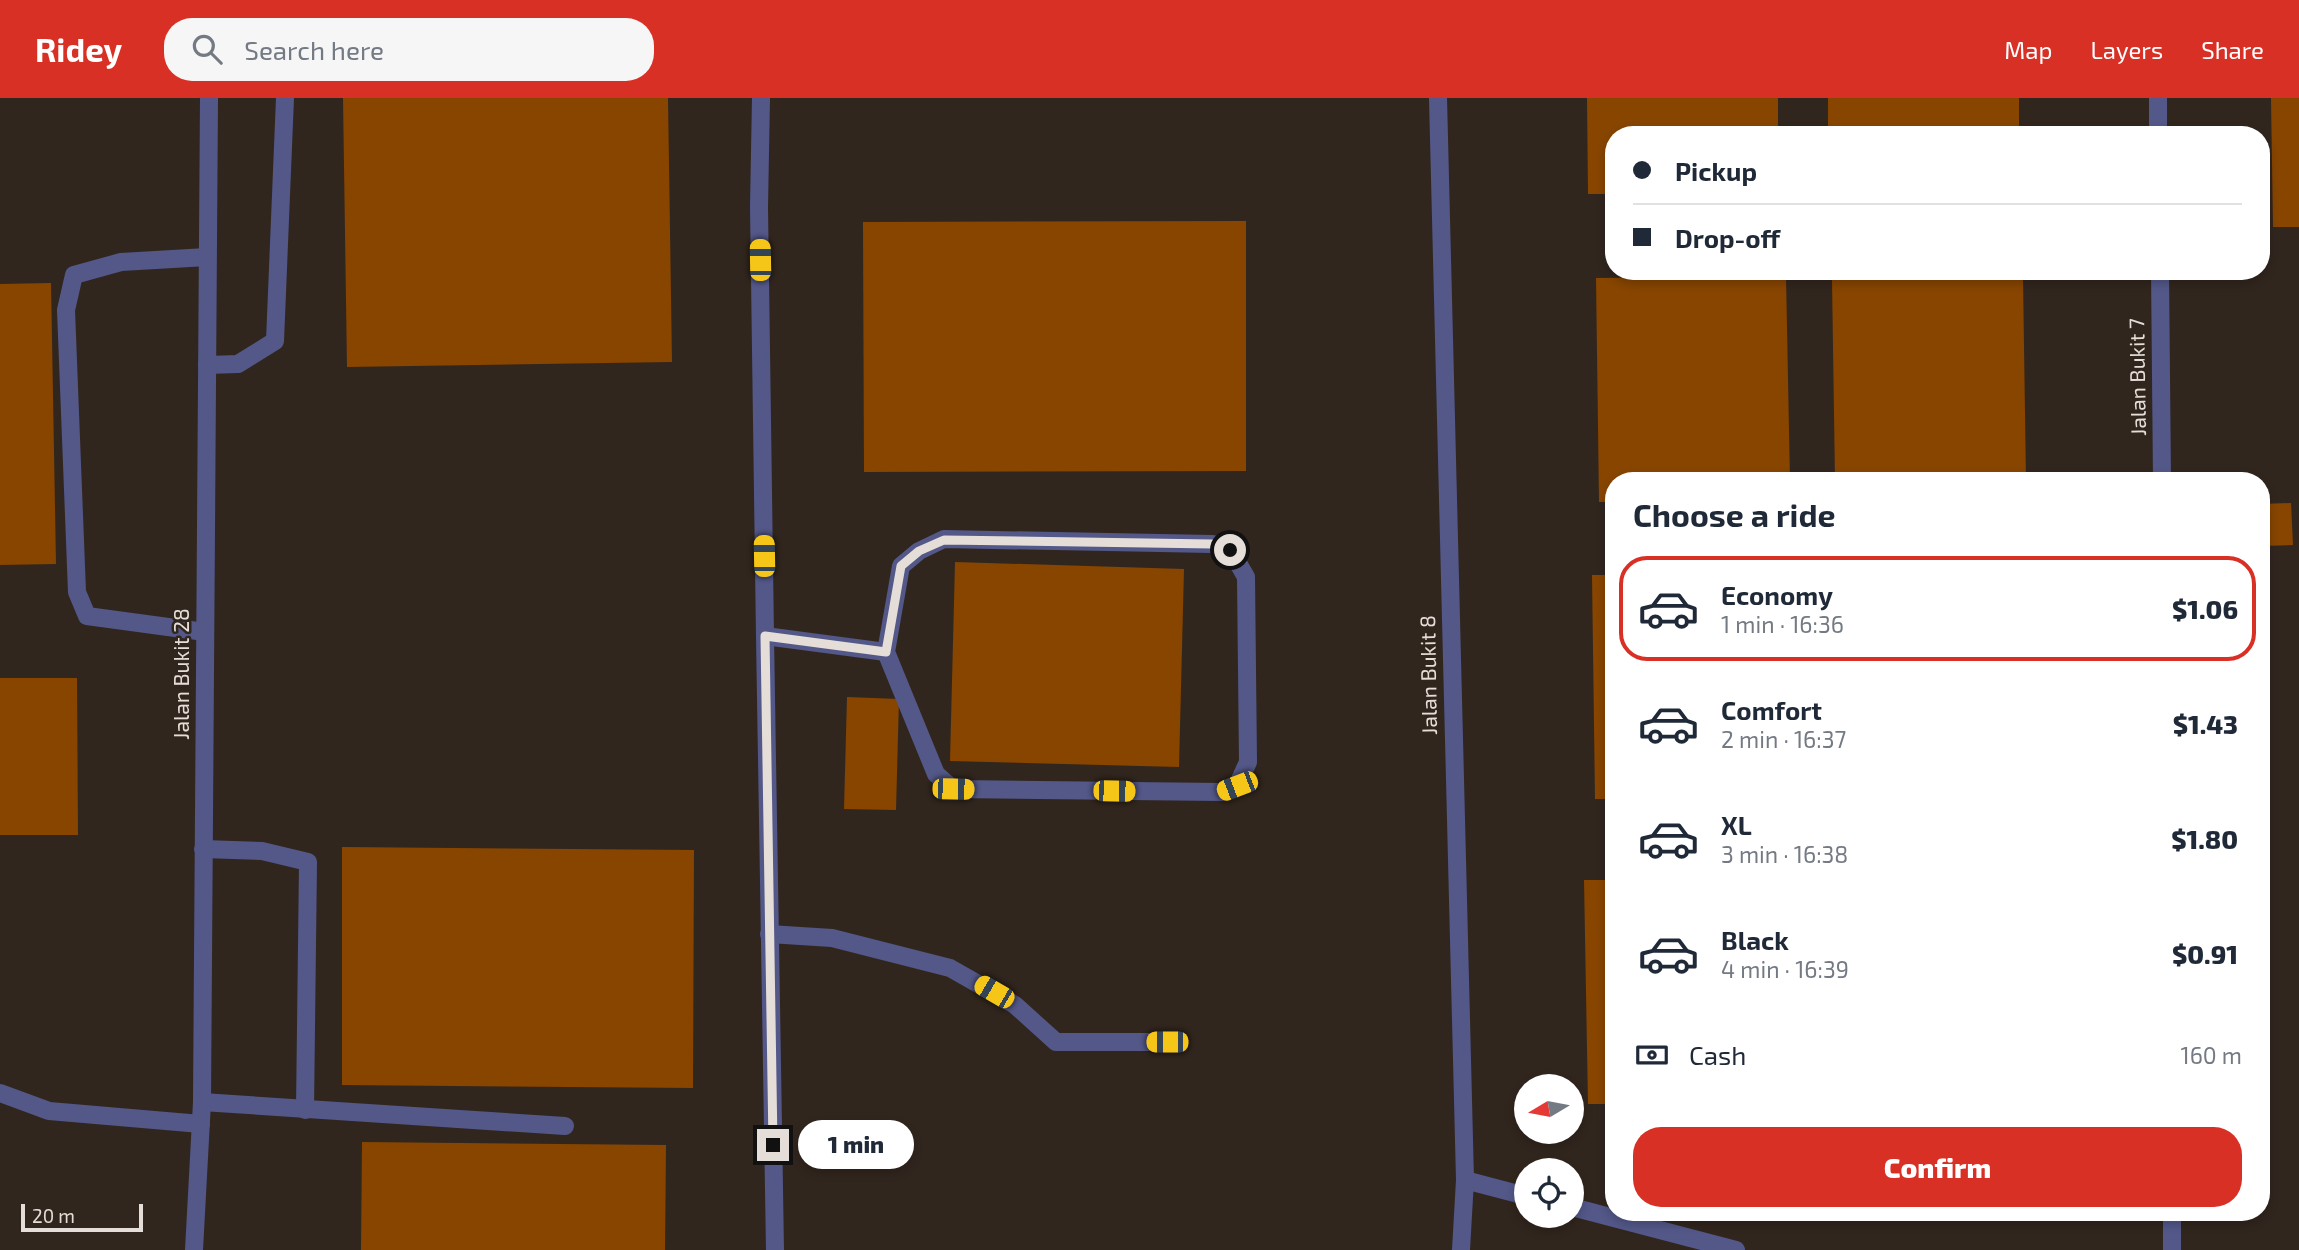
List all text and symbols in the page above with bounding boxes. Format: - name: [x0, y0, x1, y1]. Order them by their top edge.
- search box: [164, 18, 654, 81]
- text: Ridey: [35, 29, 122, 69]
- icon: search: [188, 30, 226, 68]
- text: Search here: [244, 34, 384, 65]
- text: Map: [2004, 35, 2052, 64]
- text: Layers: [2090, 35, 2163, 64]
- text: Share: [2201, 35, 2264, 64]
- text: Pickup: [1675, 155, 1757, 186]
- text: Drop-off: [1675, 222, 1780, 253]
- car: [750, 239, 771, 281]
- street label: Jalan Bukit 7: [2123, 318, 2150, 436]
- text: Choose a ride: [1633, 495, 1836, 533]
- route start: [1214, 534, 1246, 566]
- car: [754, 535, 775, 577]
- icon: car: [1637, 577, 1700, 640]
- text: Economy: [1721, 579, 1833, 610]
- text: $1.06: [2172, 593, 2238, 624]
- street label: Jalan Bukit 28: [168, 608, 193, 740]
- text: 1 min · 16:36: [1721, 610, 1844, 638]
- street label: Jalan Bukit 8: [1414, 615, 1441, 735]
- icon: car: [1637, 692, 1700, 755]
- text: Comfort: [1721, 694, 1822, 725]
- text: $1.43: [2173, 708, 2238, 739]
- text: 2 min · 16:37: [1721, 725, 1846, 753]
- car: [1214, 769, 1261, 803]
- car: [932, 778, 975, 800]
- car: [1093, 780, 1136, 802]
- icon: car: [1637, 807, 1700, 870]
- text: XL: [1721, 809, 1752, 840]
- text: $1.80: [2171, 823, 2238, 854]
- text: 3 min · 16:38: [1721, 840, 1848, 868]
- icon: car: [1637, 922, 1700, 985]
- text: Black: [1721, 924, 1789, 955]
- text: $0.91: [2172, 938, 2238, 969]
- text: 4 min · 16:39: [1721, 955, 1849, 983]
- car: [971, 972, 1018, 1012]
- car: [1147, 1032, 1189, 1053]
- icon: cash: [1633, 1036, 1671, 1074]
- text: Cash: [1689, 1039, 1746, 1070]
- text: 160 m: [2181, 1041, 2242, 1069]
- north arrow: [1514, 1074, 1584, 1144]
- map controls: [1514, 1074, 1584, 1228]
- callout: 1 min: [798, 1121, 913, 1170]
- button: Confirm: [1633, 1127, 2242, 1207]
- route end: [757, 1129, 789, 1161]
- text: 1 min: [828, 1130, 884, 1158]
- button: locate: [1514, 1158, 1584, 1228]
- scale bar: [21, 1201, 144, 1233]
- text: 20 m: [32, 1204, 75, 1227]

